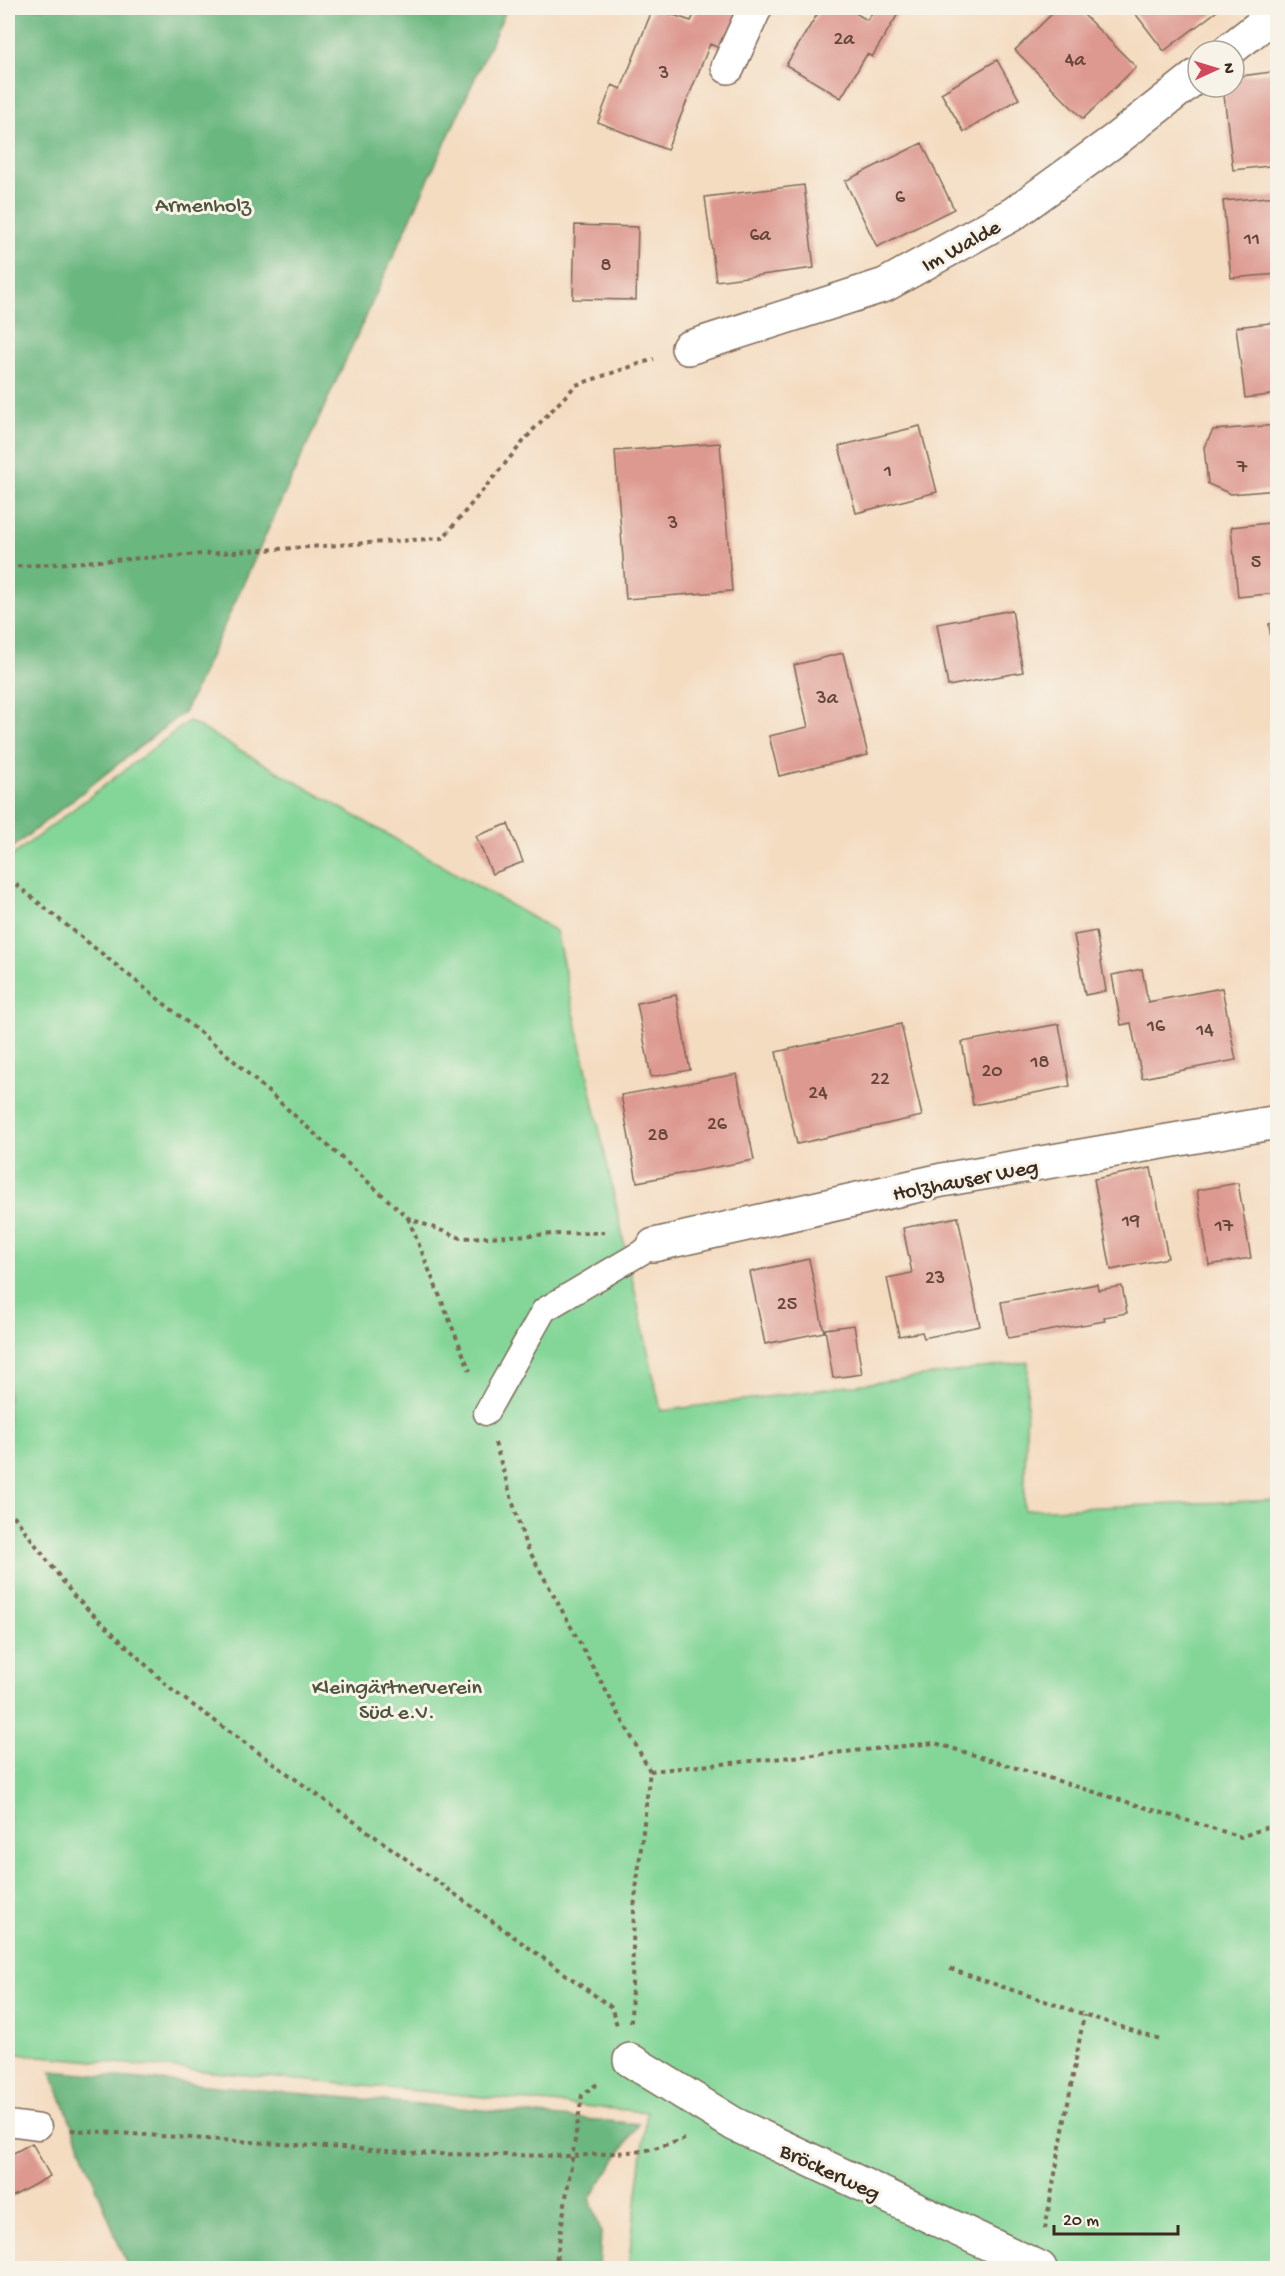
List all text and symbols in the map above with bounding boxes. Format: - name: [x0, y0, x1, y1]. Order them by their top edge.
- house number: 2a: [834, 29, 855, 52]
- north arrow: [1186, 39, 1246, 99]
- house number: 4a: [1065, 50, 1086, 73]
- text: N: [1218, 62, 1237, 75]
- house number: 3: [658, 63, 669, 86]
- house number: 6: [895, 187, 906, 210]
- park label: Armenholz: [155, 194, 252, 220]
- street label: Im Walde: [918, 215, 1006, 280]
- house number: 6a: [749, 225, 772, 248]
- house number: 11: [1243, 229, 1260, 252]
- house number: 8: [601, 255, 612, 278]
- house number: 7: [1236, 457, 1248, 480]
- house number: 1: [883, 461, 892, 484]
- house number: 3: [667, 513, 678, 536]
- house number: 5: [1251, 552, 1261, 575]
- house number: 3a: [815, 688, 839, 711]
- house number: 16: [1146, 1016, 1166, 1039]
- house number: 14: [1195, 1020, 1214, 1043]
- house number: 18: [1029, 1052, 1050, 1075]
- house number: 20: [981, 1061, 1003, 1084]
- house number: 22: [870, 1069, 890, 1092]
- house number: 24: [808, 1083, 828, 1106]
- house number: 26: [707, 1114, 728, 1137]
- house number: 28: [648, 1125, 668, 1148]
- street label: Holzhauser Weg: [891, 1155, 1041, 1209]
- house number: 19: [1121, 1211, 1140, 1234]
- house number: 17: [1214, 1216, 1234, 1239]
- house number: 23: [925, 1268, 945, 1291]
- house number: 25: [777, 1294, 797, 1317]
- park label: Kleingärtnerverein Süd e.V.: [312, 1676, 483, 1727]
- street label: Bröckerweg: [774, 2139, 884, 2208]
- scale bar: [1054, 2198, 1178, 2236]
- text: 20 m: [1063, 2211, 1099, 2232]

